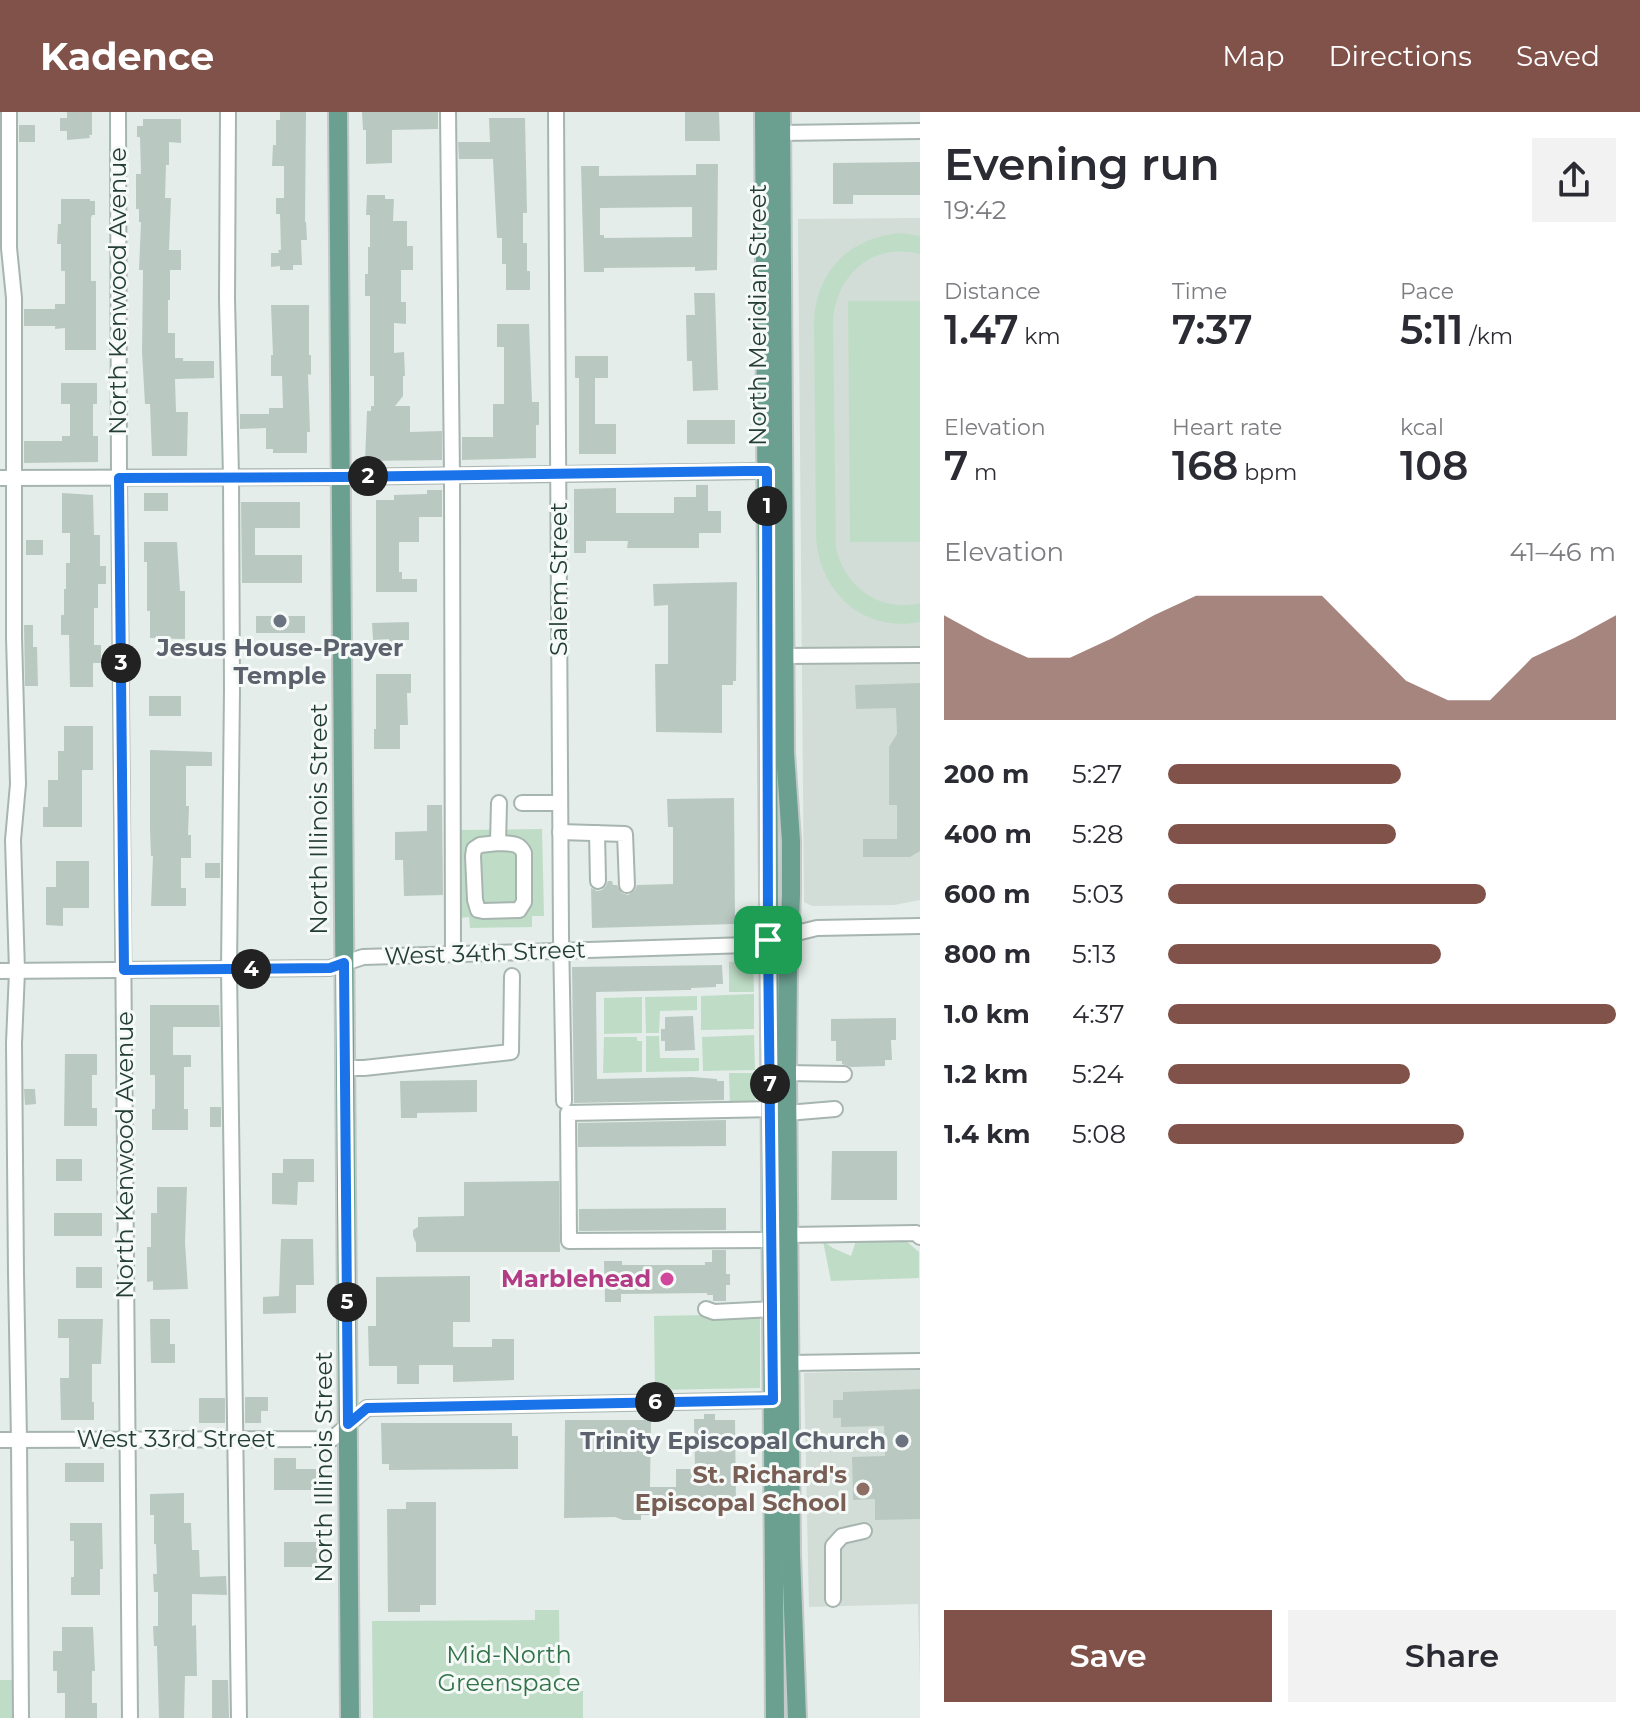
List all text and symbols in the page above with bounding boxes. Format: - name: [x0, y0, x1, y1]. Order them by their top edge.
- text: Kadence: [40, 33, 214, 80]
- text: Map: [1222, 39, 1284, 73]
- text: Directions: [1328, 39, 1472, 73]
- text: Saved: [1516, 39, 1600, 73]
- text: Evening run: [944, 137, 1220, 191]
- button: share: [1532, 138, 1616, 222]
- street label: North Kenwood Avenue: [103, 147, 132, 435]
- street label: North Meridian Street: [743, 184, 772, 446]
- text: 19:42: [944, 194, 1007, 226]
- text: Distance: [944, 278, 1041, 305]
- text: Time: [1172, 278, 1227, 305]
- text: Pace: [1400, 278, 1454, 305]
- text: 1.47: [944, 305, 1019, 354]
- text: 7:37: [1172, 305, 1252, 354]
- text: 5:11: [1400, 305, 1464, 354]
- text: km: [1019, 323, 1061, 350]
- text: /km: [1464, 323, 1513, 350]
- text: Elevation: [944, 414, 1046, 441]
- text: Heart rate: [1172, 414, 1282, 441]
- text: kcal: [1400, 414, 1444, 441]
- text: 7: [944, 441, 968, 490]
- text: 168: [1172, 441, 1238, 490]
- text: 108: [1400, 441, 1468, 490]
- pin: 2: [348, 456, 388, 496]
- text: m: [968, 459, 997, 486]
- text: bpm: [1238, 459, 1297, 486]
- text: 2: [362, 462, 374, 489]
- pin: 1: [747, 486, 787, 526]
- text: 1: [763, 492, 771, 519]
- street label: Salem Street: [544, 502, 573, 656]
- text: Elevation: [944, 536, 1064, 568]
- text: 41–46 m: [1509, 536, 1616, 568]
- marker: Jesus House-Prayer Temple: [271, 612, 289, 630]
- place label: Jesus House-Prayer Temple: [156, 633, 403, 690]
- pin: 3: [101, 643, 141, 683]
- text: 3: [114, 649, 128, 676]
- street label: North Illinois Street: [304, 703, 333, 935]
- text: 200 m: [944, 758, 1029, 790]
- text: 5:27: [1072, 758, 1122, 790]
- text: 400 m: [944, 818, 1032, 850]
- text: 5:28: [1072, 818, 1124, 850]
- text: 600 m: [944, 878, 1031, 910]
- text: 5:03: [1072, 878, 1124, 910]
- pin: [734, 906, 802, 974]
- icon: arrive: [746, 918, 790, 962]
- street label: West 34th Street: [384, 934, 587, 971]
- text: 800 m: [944, 938, 1031, 970]
- text: 5:13: [1072, 938, 1116, 970]
- pin: 4: [231, 949, 271, 989]
- text: 4: [243, 955, 259, 982]
- text: 1.0 km: [944, 998, 1030, 1030]
- text: 4:37: [1072, 998, 1125, 1030]
- street label: North Kenwood Avenue: [110, 1011, 139, 1299]
- text: 1.2 km: [944, 1058, 1028, 1090]
- text: 5:24: [1072, 1058, 1124, 1090]
- pin: 7: [750, 1064, 790, 1104]
- text: 7: [763, 1070, 777, 1097]
- text: 1.4 km: [944, 1118, 1030, 1150]
- text: 5:08: [1072, 1118, 1126, 1150]
- place label: Marblehead: [501, 1264, 651, 1293]
- marker: Marblehead: [658, 1270, 676, 1288]
- pin: 5: [327, 1282, 367, 1322]
- text: 5: [340, 1288, 354, 1315]
- street label: North Illinois Street: [309, 1351, 338, 1583]
- pin: 6: [635, 1382, 675, 1422]
- text: 6: [648, 1388, 662, 1415]
- street label: West 33rd Street: [77, 1424, 276, 1453]
- place label: Trinity Episcopal Church: [580, 1426, 886, 1455]
- marker: Trinity Episcopal Church: [893, 1432, 911, 1450]
- place label: St. Richard's Episcopal School: [635, 1460, 847, 1517]
- marker: St. Richard's Episcopal School: [854, 1480, 872, 1498]
- button: Save: [944, 1610, 1272, 1702]
- button: Share: [1288, 1610, 1616, 1702]
- park label: Mid-North Greenspace: [438, 1640, 580, 1697]

